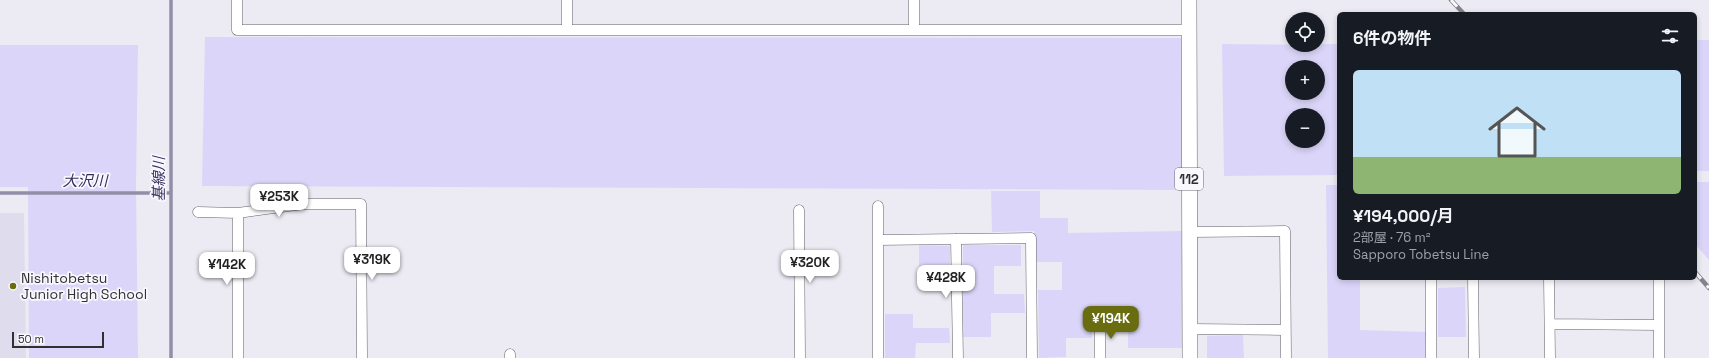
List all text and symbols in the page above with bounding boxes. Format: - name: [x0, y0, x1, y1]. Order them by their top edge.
- map controls: [1285, 12, 1325, 148]
- button: locate: [1285, 12, 1325, 52]
- icon: filters: [1659, 25, 1681, 47]
- text: 6件の物件: [1353, 27, 1432, 49]
- button: +: [1285, 60, 1325, 100]
- icon: home: [1481, 96, 1553, 168]
- button: −: [1285, 108, 1325, 148]
- water label: 基線川: [149, 155, 168, 202]
- road number: 112: [1175, 168, 1203, 190]
- water label: 大沢川: [62, 171, 109, 190]
- pin: ¥253K: [251, 184, 307, 218]
- text: ¥253K: [259, 188, 299, 205]
- text: ¥194,000/月: [1353, 205, 1454, 227]
- text: 2部屋 · 76 m²: [1353, 229, 1430, 246]
- text: Sapporo Tobetsu Line: [1353, 246, 1489, 263]
- pin: ¥319K: [344, 247, 400, 281]
- pin: ¥320K: [782, 250, 838, 284]
- text: ¥319K: [353, 251, 391, 268]
- pin: ¥142K: [199, 252, 255, 286]
- text: ¥320K: [790, 254, 830, 271]
- text: ¥142K: [208, 256, 246, 273]
- pin: ¥428K: [918, 265, 974, 299]
- place label: Nishitobetsu Junior High School: [21, 269, 147, 303]
- text: ¥428K: [926, 269, 966, 286]
- marker: Nishitobetsu Junior High School: [8, 281, 18, 291]
- pin: ¥194K: [1083, 306, 1139, 340]
- text: ¥194K: [1092, 310, 1130, 327]
- scale bar: [12, 330, 104, 349]
- text: 50 m: [18, 332, 44, 346]

